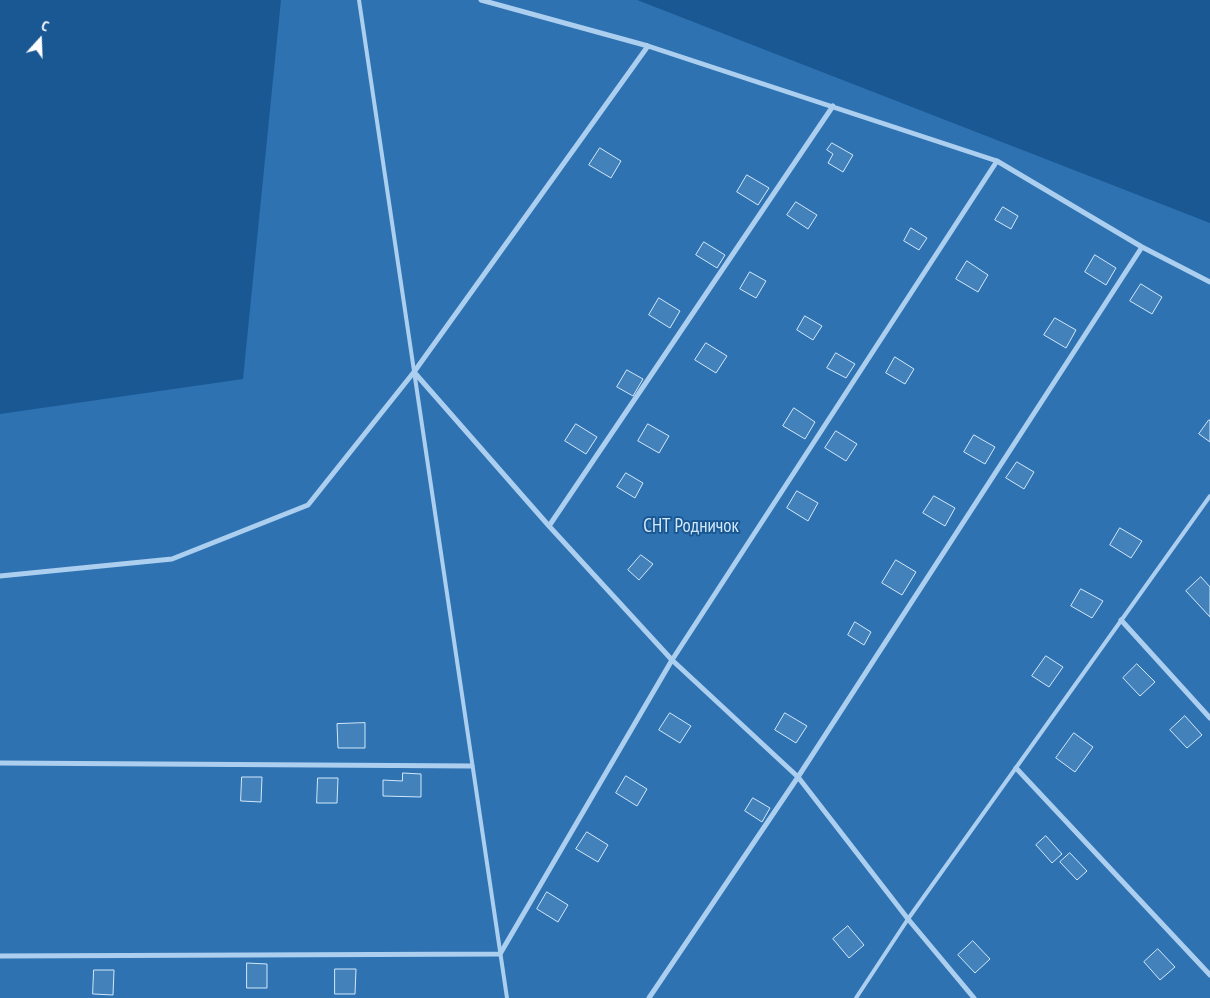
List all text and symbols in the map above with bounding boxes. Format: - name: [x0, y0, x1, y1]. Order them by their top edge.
- north arrow: [15, 15, 65, 65]
- text: С: [39, 16, 51, 35]
- park label: СНТ Родничок: [643, 516, 739, 538]

